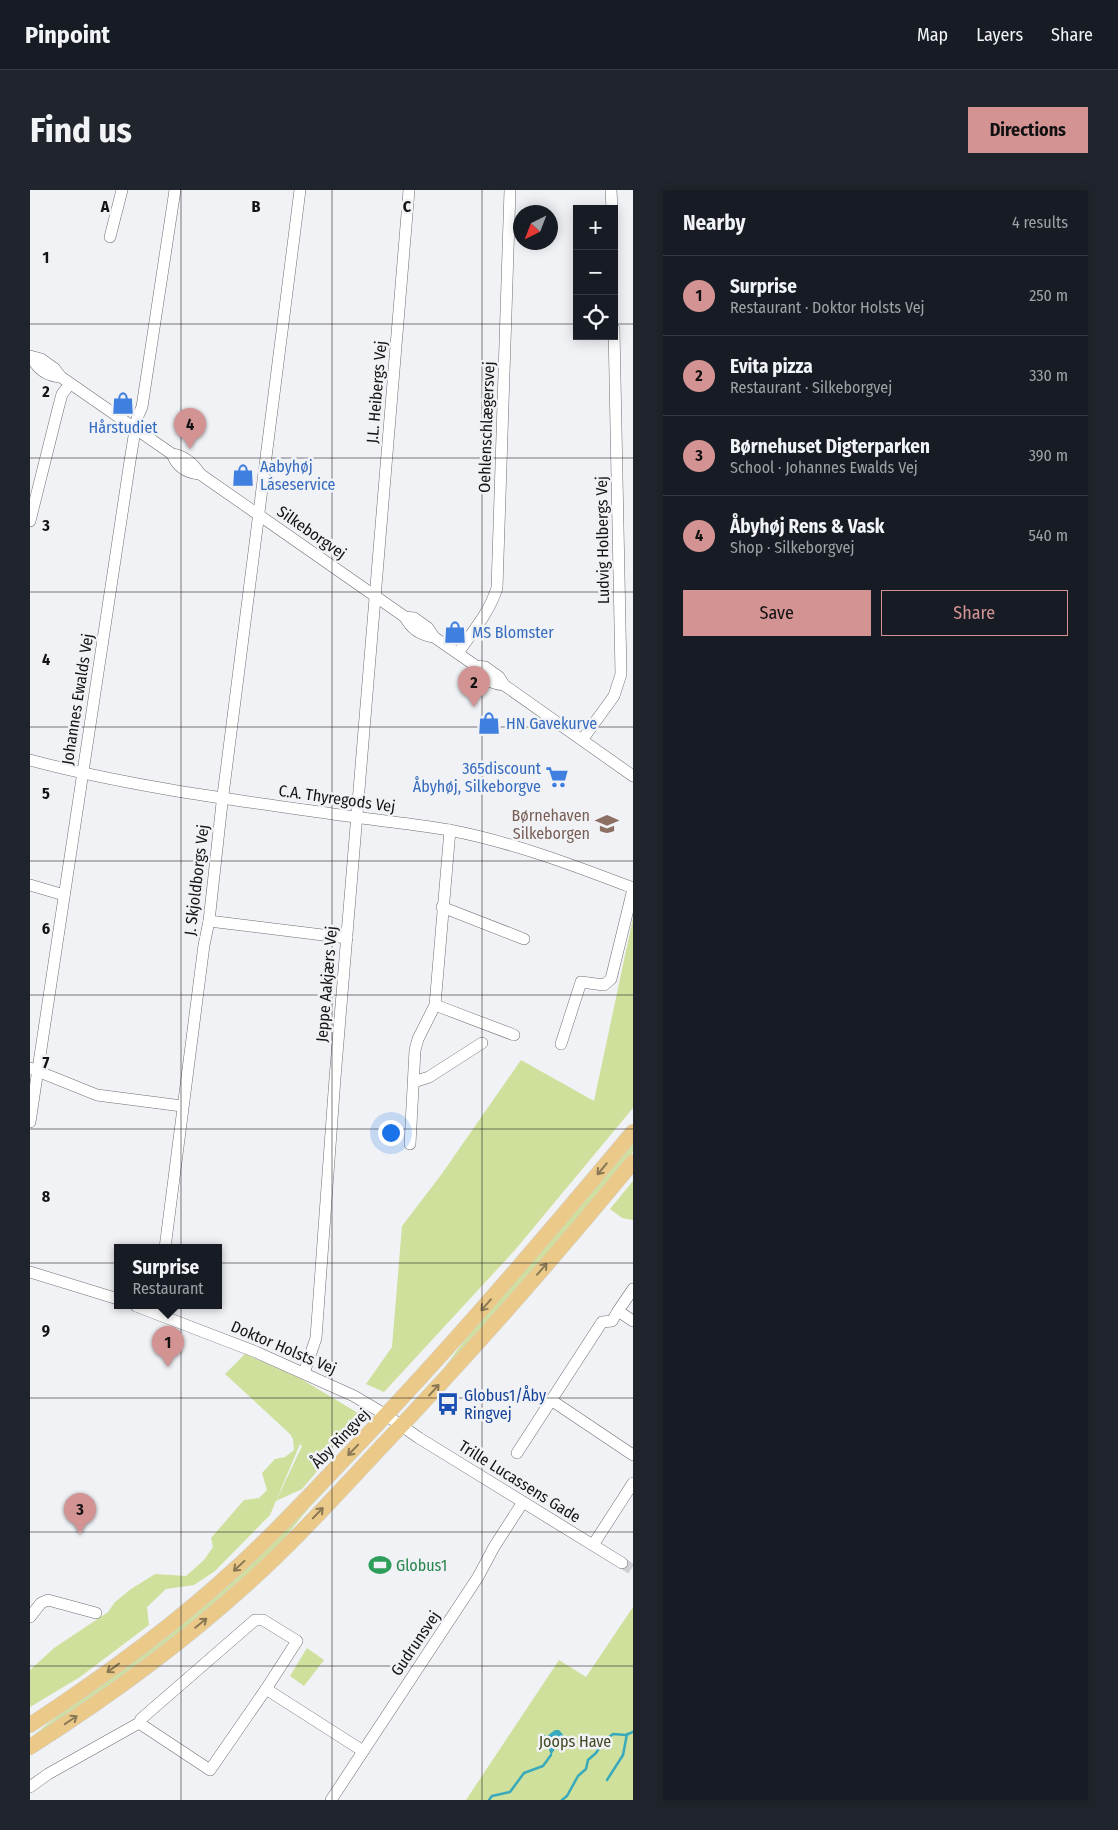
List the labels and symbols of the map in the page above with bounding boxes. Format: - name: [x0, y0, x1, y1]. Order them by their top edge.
- text: A: [100, 197, 110, 216]
- text: B: [252, 197, 261, 216]
- text: C: [403, 197, 412, 216]
- north arrow: [513, 205, 558, 250]
- text: 1: [43, 248, 49, 267]
- street label: J.L. Heibergs Vej: [363, 340, 390, 444]
- street label: Oehlenschlægersvej: [475, 361, 498, 493]
- text: 2: [41, 382, 50, 401]
- shop icon: Hårstudiet: [110, 390, 136, 416]
- pin: 4: [174, 408, 206, 449]
- place label: Hårstudiet: [88, 418, 158, 437]
- place label: Aabyhøj Láseservice: [260, 457, 335, 494]
- shop icon: Aabyhøj Láseservice: [230, 462, 256, 488]
- street label: Ludvig Holbergs Vej: [592, 476, 613, 604]
- street label: Silkeborgvej: [273, 502, 350, 563]
- text: 3: [41, 516, 50, 535]
- shop icon: MS Blomster: [442, 619, 468, 645]
- place label: MS Blomster: [472, 623, 554, 642]
- street label: Johannes Ewalds Vej: [58, 632, 97, 766]
- text: 4: [42, 650, 50, 669]
- pin: 2: [458, 666, 490, 707]
- shop icon: HN Gavekurve: [476, 710, 502, 736]
- place label: HN Gavekurve: [506, 714, 597, 733]
- place label: 365discount Åbyhøj, Silkeborgve: [413, 759, 542, 796]
- supermarket icon: 365discount Åbyhøj, Silkeborgve: [544, 764, 570, 790]
- street label: C.A. Thyregods Vej: [277, 781, 397, 816]
- text: 5: [42, 784, 50, 803]
- place label: Børnehaven Silkeborgen: [511, 806, 590, 843]
- school or university icon: Børnehaven Silkeborgen: [594, 811, 620, 837]
- street label: J. Skjoldborgs Vej: [180, 823, 213, 937]
- text: 6: [42, 919, 50, 938]
- street label: Jeppe Aakjærs Vej: [312, 925, 341, 1043]
- text: 7: [43, 1053, 50, 1072]
- your location: [378, 1120, 404, 1146]
- one-way arrow: [597, 1162, 608, 1175]
- text: 8: [42, 1187, 51, 1206]
- one-way arrow: [537, 1262, 548, 1275]
- one-way arrow: [480, 1298, 492, 1311]
- street label: Doktor Holsts Vej: [228, 1317, 339, 1378]
- text: 9: [42, 1321, 50, 1340]
- pin: 1: [152, 1326, 184, 1367]
- one-way arrow: [429, 1384, 440, 1397]
- place label: Globus1/Åby Ringvej: [464, 1385, 547, 1423]
- bus stop icon: Globus1/Åby Ringvej: [435, 1391, 461, 1417]
- street label: Åby Ringvej: [307, 1404, 373, 1472]
- street label: Trille Lucassens Gade: [455, 1436, 584, 1527]
- one-way arrow: [347, 1444, 359, 1456]
- pin: 3: [64, 1493, 96, 1534]
- one-way arrow: [312, 1507, 324, 1519]
- sports icon: Globus1: [367, 1552, 393, 1578]
- place label: Globus1: [396, 1556, 447, 1575]
- one-way arrow: [232, 1560, 245, 1572]
- street label: Gudrunsvej: [387, 1607, 444, 1679]
- one-way arrow: [194, 1618, 207, 1629]
- one-way arrow: [107, 1663, 120, 1674]
- one-way arrow: [64, 1715, 78, 1726]
- park label: Joops Have: [539, 1732, 611, 1751]

